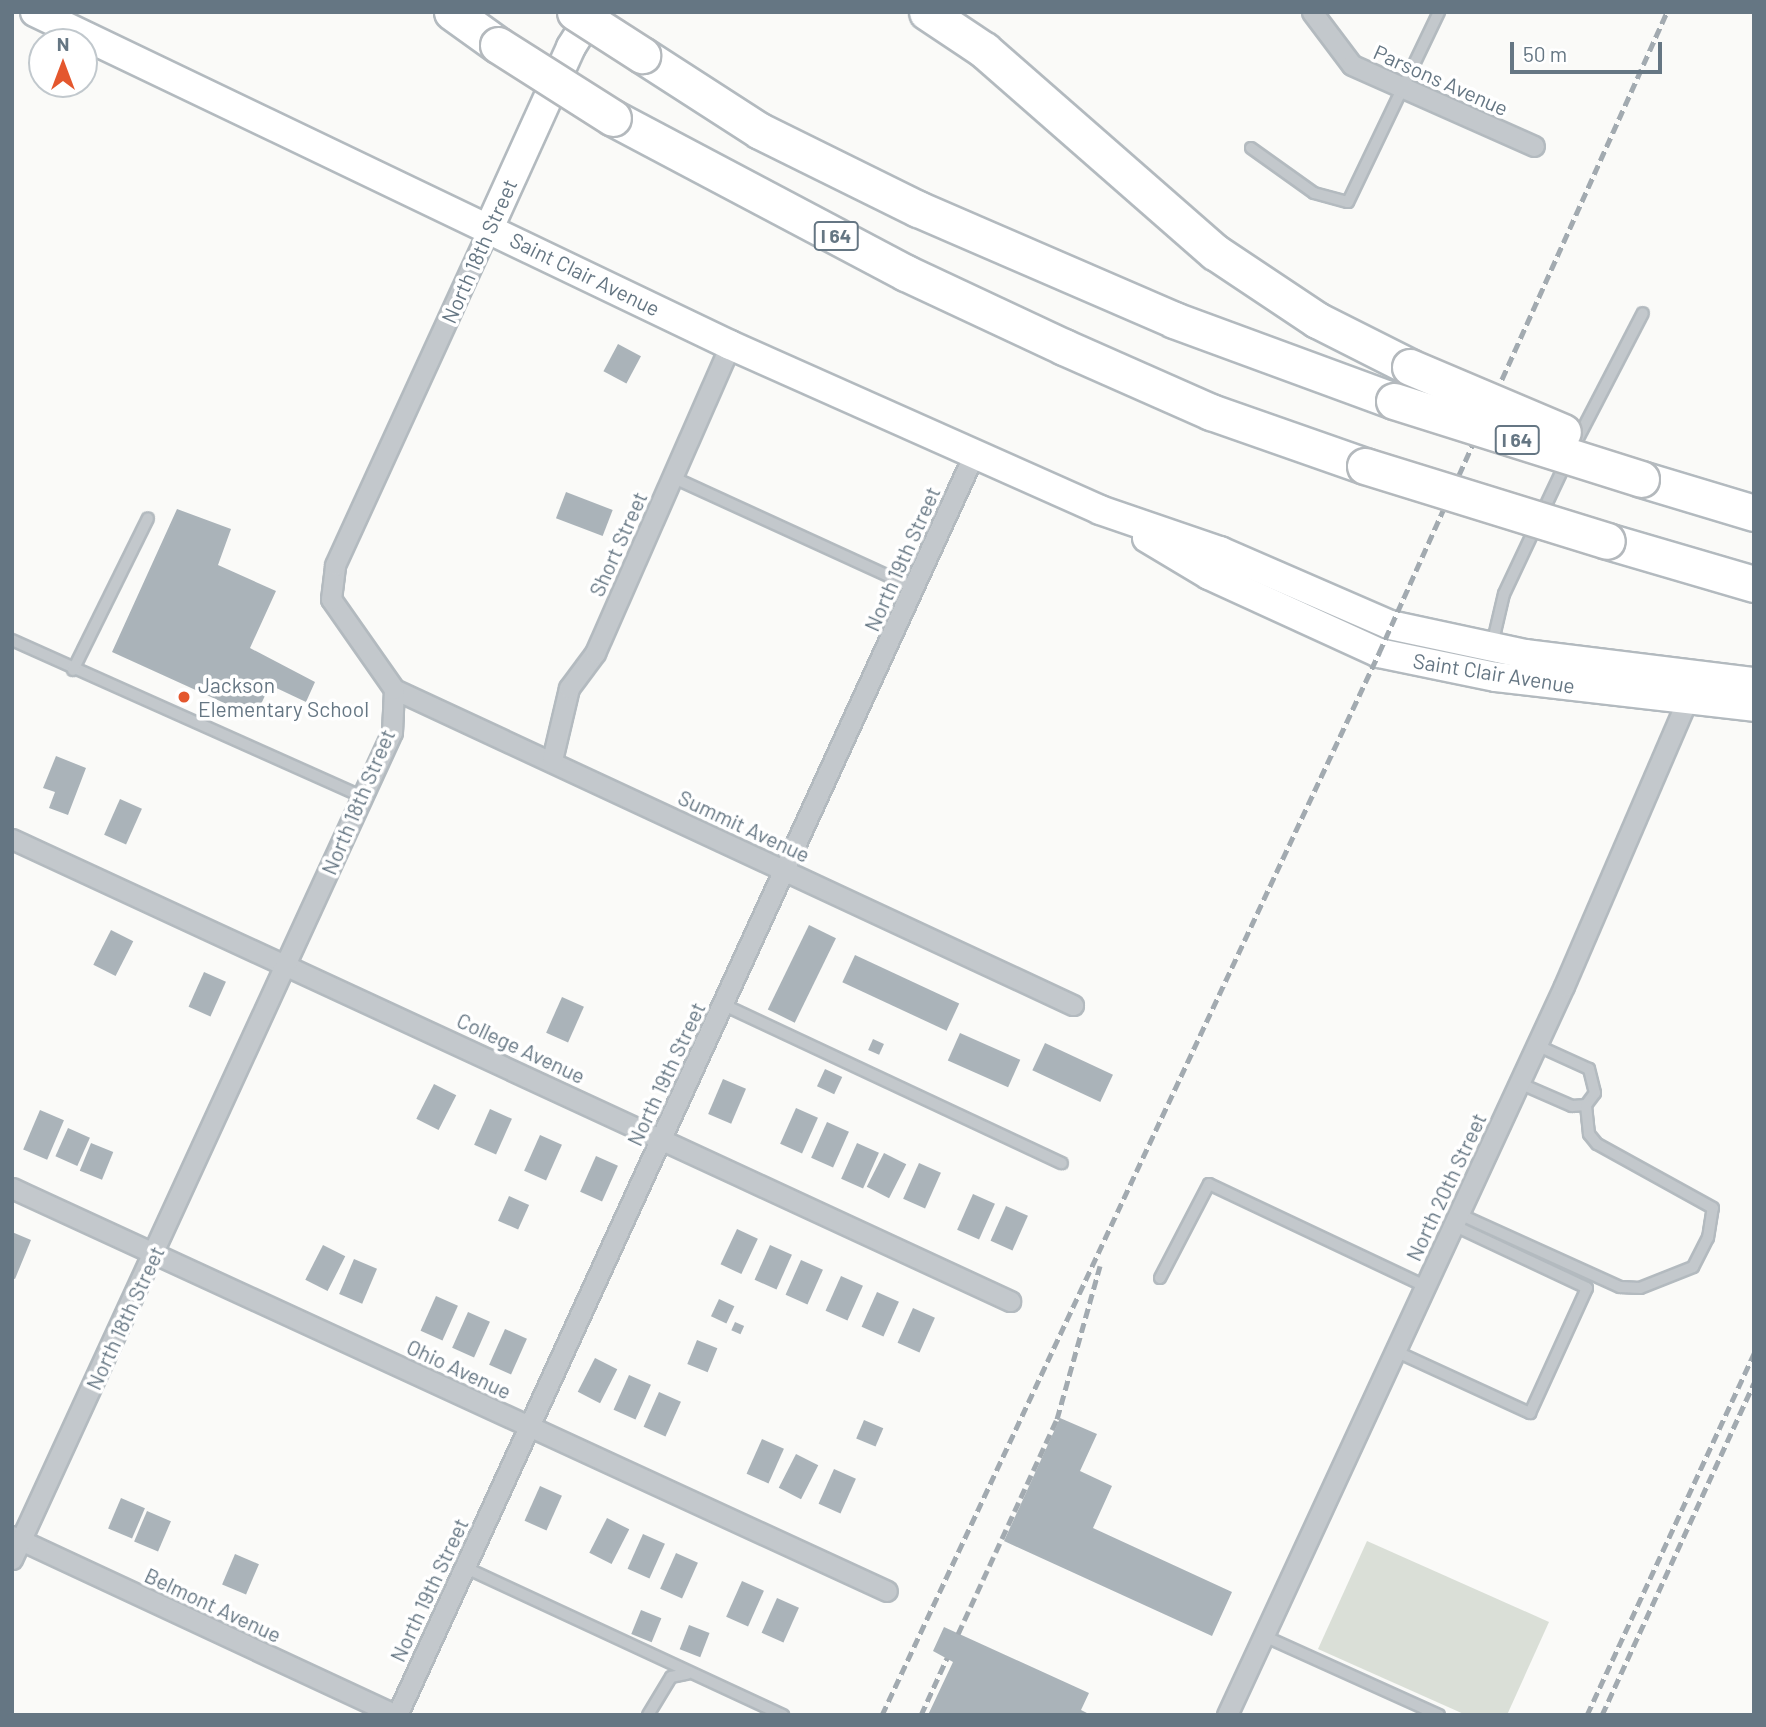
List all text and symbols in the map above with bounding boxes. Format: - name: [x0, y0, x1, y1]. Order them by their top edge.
- north arrow: [28, 28, 98, 98]
- scale bar: [1514, 28, 1666, 72]
- text: N: [57, 32, 69, 55]
- street label: Parsons Avenue: [1370, 39, 1512, 121]
- text: 50 m: [1523, 41, 1567, 66]
- street label: North 18th Street: [436, 175, 522, 327]
- road number: I 64: [813, 220, 859, 252]
- street label: Saint Clair Avenue: [506, 227, 664, 321]
- road number: I 64: [1494, 424, 1540, 456]
- street label: North 19th Street: [859, 483, 945, 635]
- street label: Short Street: [584, 488, 652, 600]
- street label: Saint Clair Avenue: [1411, 648, 1577, 698]
- place label: Jackson Elementary School: [198, 672, 369, 722]
- marker: Jackson Elementary School: [176, 689, 192, 705]
- street label: North 18th Street: [316, 725, 400, 879]
- street label: Summit Avenue: [674, 785, 814, 867]
- street label: North 19th Street: [622, 998, 710, 1150]
- street label: College Avenue: [453, 1007, 589, 1089]
- street label: North 20th Street: [1401, 1109, 1491, 1265]
- street label: North 18th Street: [81, 1242, 169, 1394]
- street label: Ohio Avenue: [403, 1334, 515, 1404]
- street label: North 19th Street: [385, 1514, 473, 1666]
- street label: Belmont Avenue: [141, 1562, 285, 1648]

